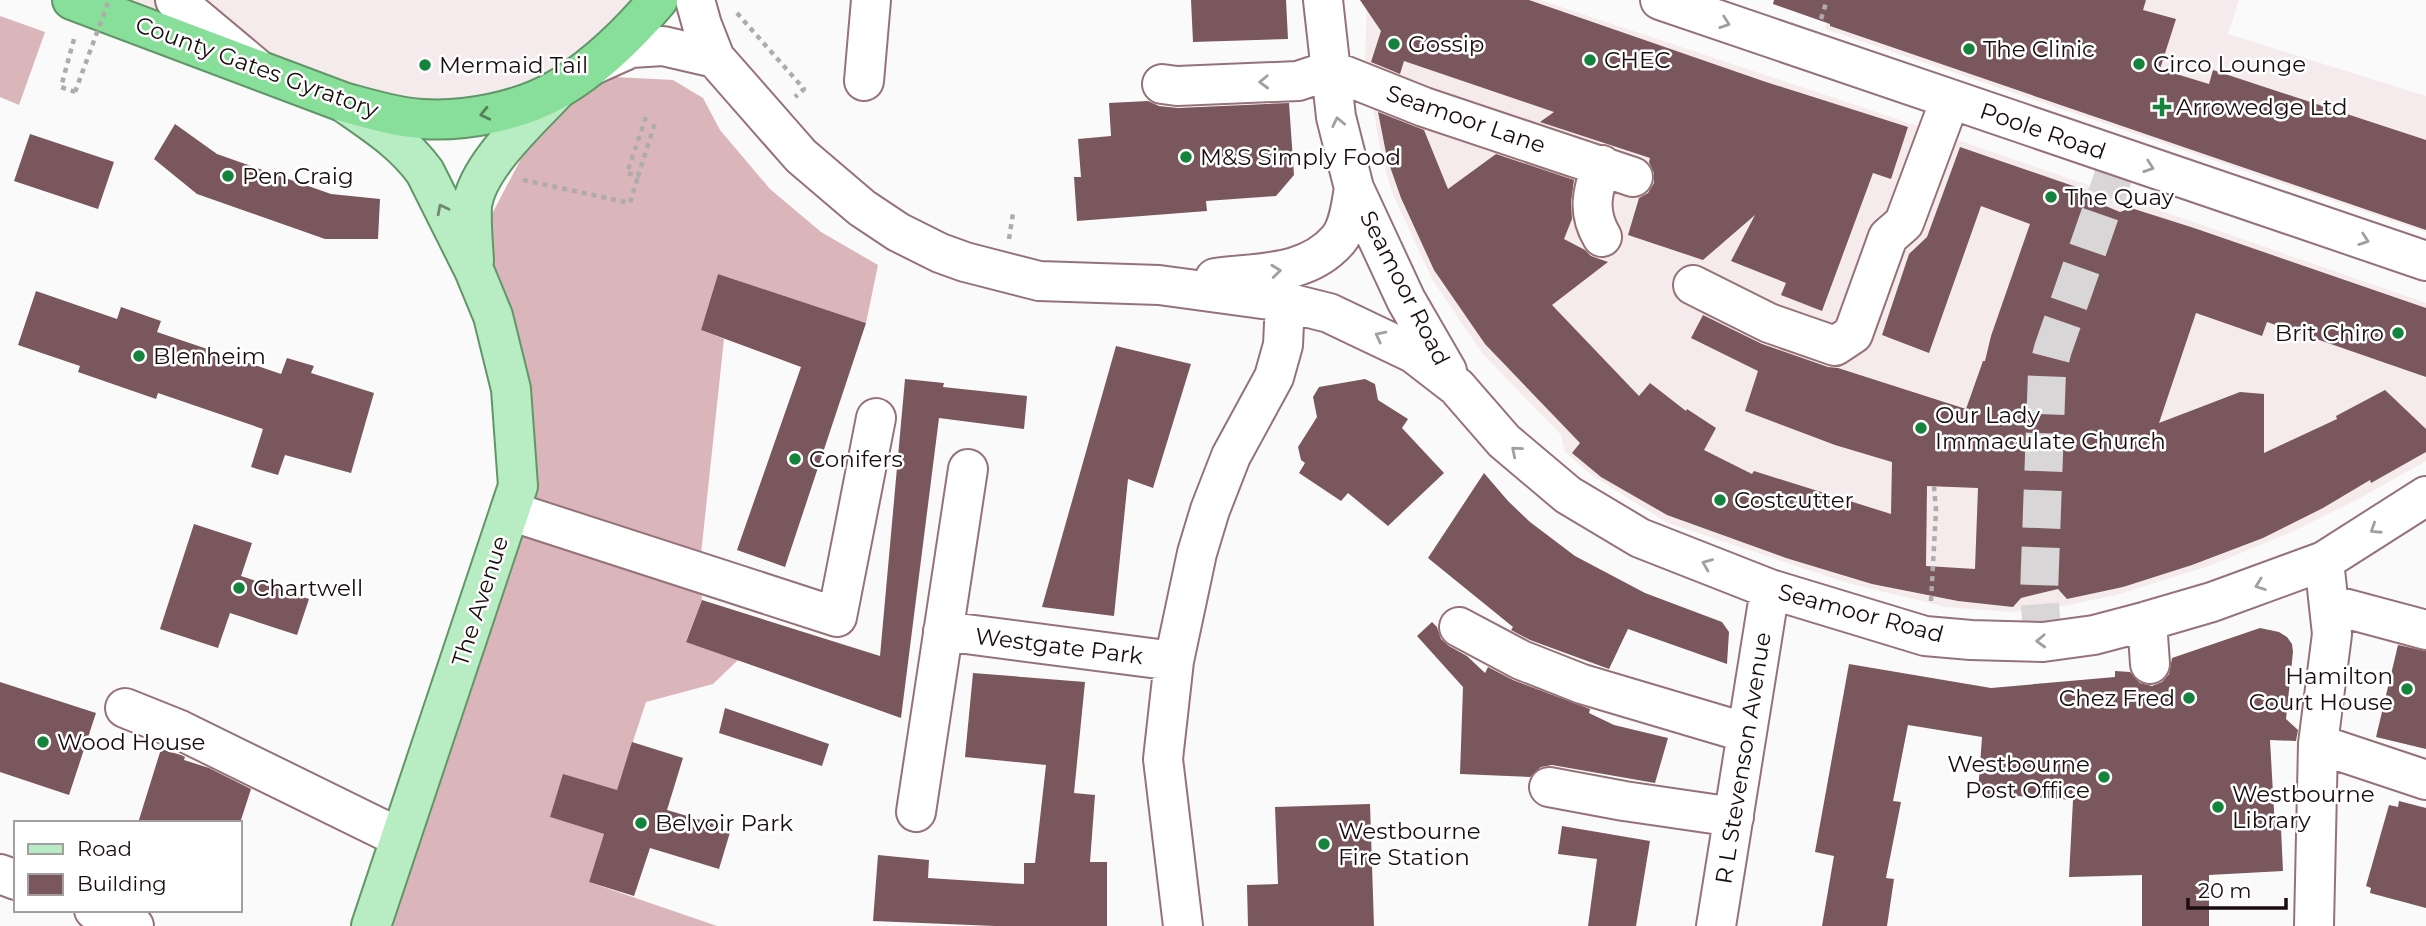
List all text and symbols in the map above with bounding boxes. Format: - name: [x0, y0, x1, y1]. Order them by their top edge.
- street label: County Gates Gyratory: [132, 10, 383, 124]
- one-way arrow: [1718, 15, 1730, 29]
- place label: Gossip: [1408, 30, 1484, 58]
- place label: The Clinic: [1983, 35, 2095, 63]
- marker: Gossip: [1386, 36, 1402, 52]
- marker: The Clinic: [1961, 41, 1977, 57]
- place label: CHEC: [1604, 46, 1671, 74]
- place label: Circo Lounge: [2153, 50, 2306, 78]
- place label: Mermaid Tail: [439, 51, 588, 79]
- marker: CHEC: [1582, 52, 1598, 68]
- marker: Circo Lounge: [2131, 56, 2147, 72]
- marker: Mermaid Tail: [417, 57, 433, 73]
- one-way arrow: [1258, 75, 1269, 90]
- street label: Seamoor Lane: [1383, 79, 1549, 159]
- place label: Arrowedge Ltd: [2176, 93, 2348, 121]
- street label: Poole Road: [1976, 96, 2110, 166]
- marker: Arrowedge Ltd: [2154, 99, 2170, 115]
- one-way arrow: [479, 105, 491, 120]
- one-way arrow: [1331, 116, 1346, 128]
- place label: M&S Simply Food: [1200, 143, 1401, 171]
- marker: M&S Simply Food: [1178, 149, 1194, 165]
- one-way arrow: [2142, 159, 2154, 173]
- place label: Pen Craig: [242, 162, 354, 190]
- marker: Pen Craig: [220, 168, 236, 184]
- place label: The Quay: [2065, 183, 2175, 211]
- marker: The Quay: [2043, 189, 2059, 205]
- one-way arrow: [437, 204, 451, 216]
- street label: Seamoor Road: [1354, 206, 1456, 370]
- one-way arrow: [2358, 232, 2370, 246]
- one-way arrow: [1271, 264, 1282, 279]
- place label: Brit Chiro: [2275, 319, 2384, 347]
- marker: Brit Chiro: [2390, 325, 2406, 341]
- one-way arrow: [1375, 331, 1387, 344]
- place label: Blenheim: [153, 342, 266, 370]
- marker: Blenheim: [131, 348, 147, 364]
- place label: Our Lady Immaculate Church: [1935, 401, 2166, 455]
- marker: Our Lady Immaculate Church: [1913, 420, 1929, 436]
- place label: Conifers: [809, 445, 903, 473]
- one-way arrow: [1511, 447, 1524, 459]
- marker: Conifers: [787, 451, 803, 467]
- place label: Costcutter: [1734, 486, 1854, 514]
- marker: Costcutter: [1712, 492, 1728, 508]
- one-way arrow: [2370, 520, 2383, 533]
- street label: The Avenue: [446, 532, 514, 670]
- one-way arrow: [1702, 559, 1714, 573]
- place label: Chartwell: [253, 574, 363, 602]
- street label: Seamoor Road: [1775, 577, 1947, 649]
- one-way arrow: [2255, 577, 2267, 591]
- marker: Chartwell: [231, 580, 247, 596]
- street label: Westgate Park: [973, 622, 1145, 670]
- street label: R L Stevenson Avenue: [1709, 630, 1777, 886]
- one-way arrow: [2035, 633, 2046, 648]
- place label: Hamilton Court House: [2249, 662, 2393, 716]
- marker: Hamilton Court House: [2399, 681, 2415, 697]
- place label: Chez Fred: [2059, 684, 2175, 712]
- marker: Chez Fred: [2181, 690, 2197, 706]
- place label: Wood House: [57, 728, 205, 756]
- marker: Wood House: [35, 734, 51, 750]
- place label: Westbourne Post Office: [1947, 750, 2090, 804]
- marker: Westbourne Post Office: [2096, 769, 2112, 785]
- place label: Westbourne Library: [2232, 780, 2375, 834]
- marker: Westbourne Library: [2210, 799, 2226, 815]
- place label: Belvoir Park: [655, 809, 793, 837]
- marker: Belvoir Park: [633, 815, 649, 831]
- place label: Westbourne Fire Station: [1338, 817, 1481, 871]
- legend: [14, 821, 242, 912]
- text: Road: [77, 836, 132, 861]
- marker: Westbourne Fire Station: [1316, 836, 1332, 852]
- scale bar: [2188, 866, 2286, 910]
- text: Building: [77, 871, 167, 896]
- text: 20 m: [2198, 878, 2252, 903]

